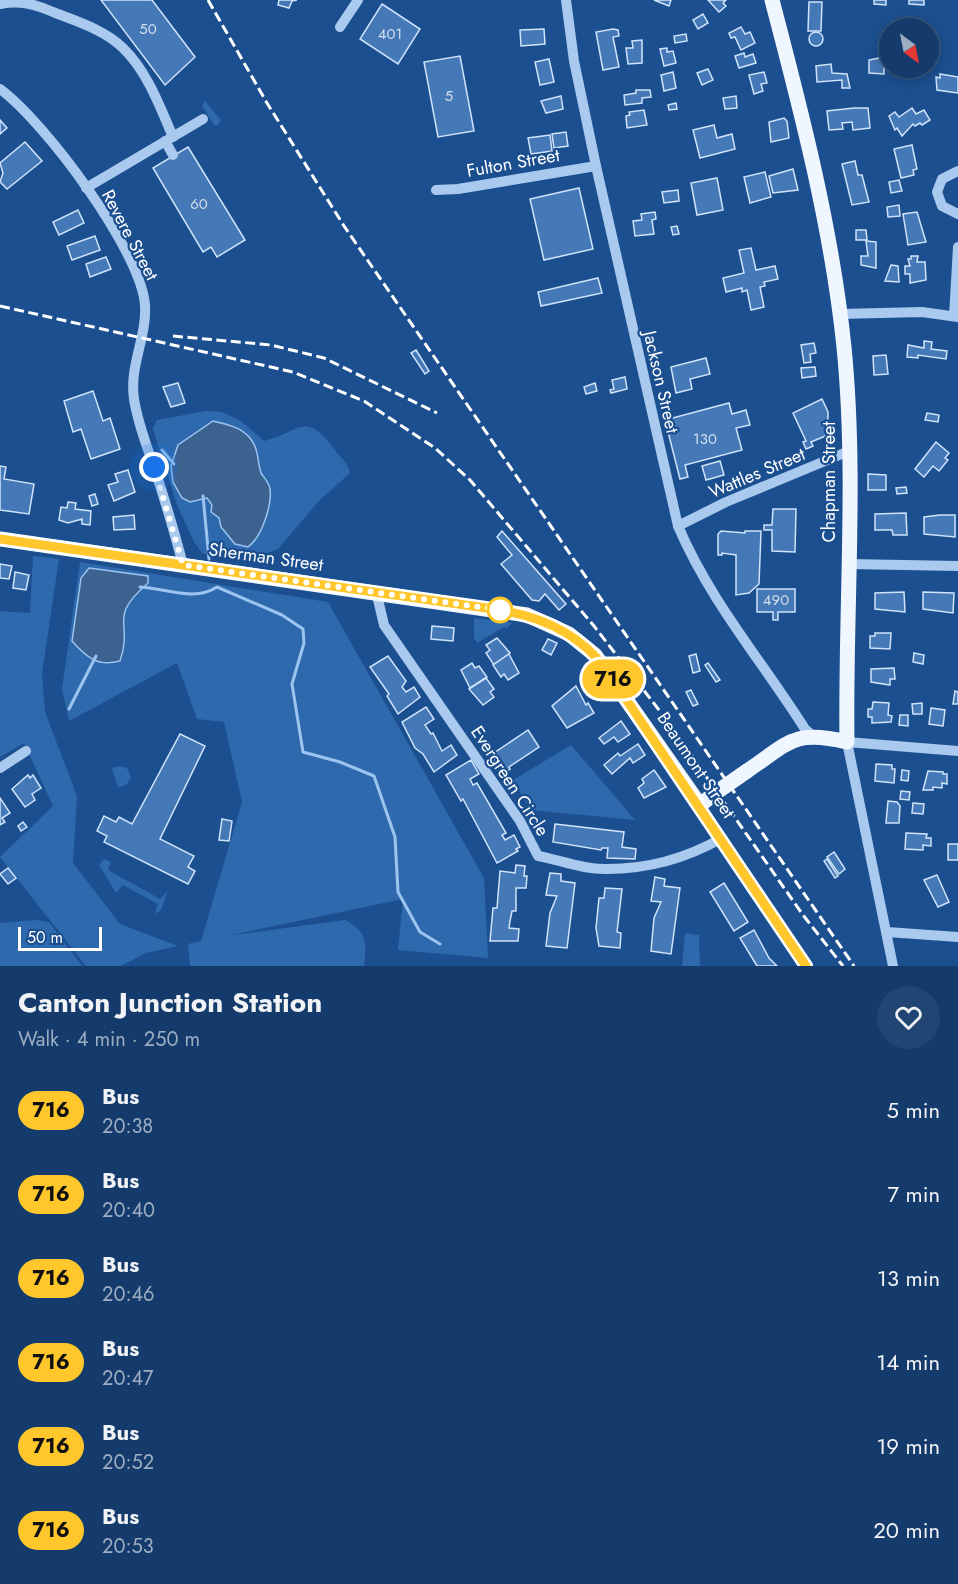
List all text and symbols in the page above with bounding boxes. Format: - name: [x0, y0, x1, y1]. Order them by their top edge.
- house number: 50: [139, 18, 157, 40]
- north arrow: [879, 18, 939, 78]
- map controls: [879, 18, 939, 78]
- house number: 401: [378, 23, 402, 45]
- house number: 5: [445, 85, 453, 107]
- street label: Fulton Street: [464, 142, 562, 184]
- street label: Revere Street: [95, 185, 165, 286]
- house number: 60: [190, 193, 208, 215]
- street label: Jackson Street: [636, 326, 686, 436]
- street label: Chapman Street: [816, 421, 842, 543]
- house number: 130: [693, 428, 717, 450]
- street label: Wattles Street: [705, 441, 810, 505]
- your location: [139, 452, 169, 482]
- street label: Sherman Street: [207, 536, 326, 578]
- house number: 490: [763, 589, 789, 611]
- unlabelled marker: [487, 597, 513, 623]
- line badge: 716: [578, 660, 648, 698]
- text: 716: [594, 664, 632, 694]
- street label: Beaumont Street: [651, 707, 742, 824]
- street label: Evergreen Circle: [464, 721, 556, 841]
- scale bar: [18, 924, 102, 952]
- text: 50 m: [27, 926, 63, 949]
- text: Canton Junction Station: [18, 982, 322, 1023]
- button: heart: [877, 986, 940, 1049]
- text: Walk · 4 min · 250 m: [18, 1025, 200, 1054]
- text: Bus: [102, 1080, 139, 1112]
- text: 5 min: [887, 1094, 940, 1126]
- text: 716: [32, 1095, 70, 1125]
- text: 20:38: [102, 1112, 153, 1141]
- text: Bus: [102, 1164, 139, 1196]
- text: 7 min: [887, 1178, 940, 1210]
- text: 716: [32, 1179, 70, 1209]
- text: 20:40: [102, 1196, 155, 1225]
- text: Bus: [102, 1248, 139, 1280]
- text: 13 min: [877, 1262, 940, 1294]
- text: 716: [32, 1263, 70, 1293]
- text: 20:46: [102, 1280, 155, 1309]
- text: Bus: [102, 1332, 139, 1364]
- text: 14 min: [876, 1346, 940, 1378]
- text: 716: [32, 1347, 70, 1377]
- text: 20:47: [102, 1364, 154, 1393]
- text: Bus: [102, 1416, 139, 1448]
- text: 19 min: [876, 1430, 940, 1462]
- text: 716: [32, 1431, 70, 1461]
- text: 20:52: [102, 1448, 154, 1477]
- text: Bus: [102, 1500, 139, 1532]
- text: 20 min: [873, 1514, 940, 1546]
- text: 716: [32, 1515, 70, 1545]
- text: 20:53: [102, 1532, 154, 1561]

